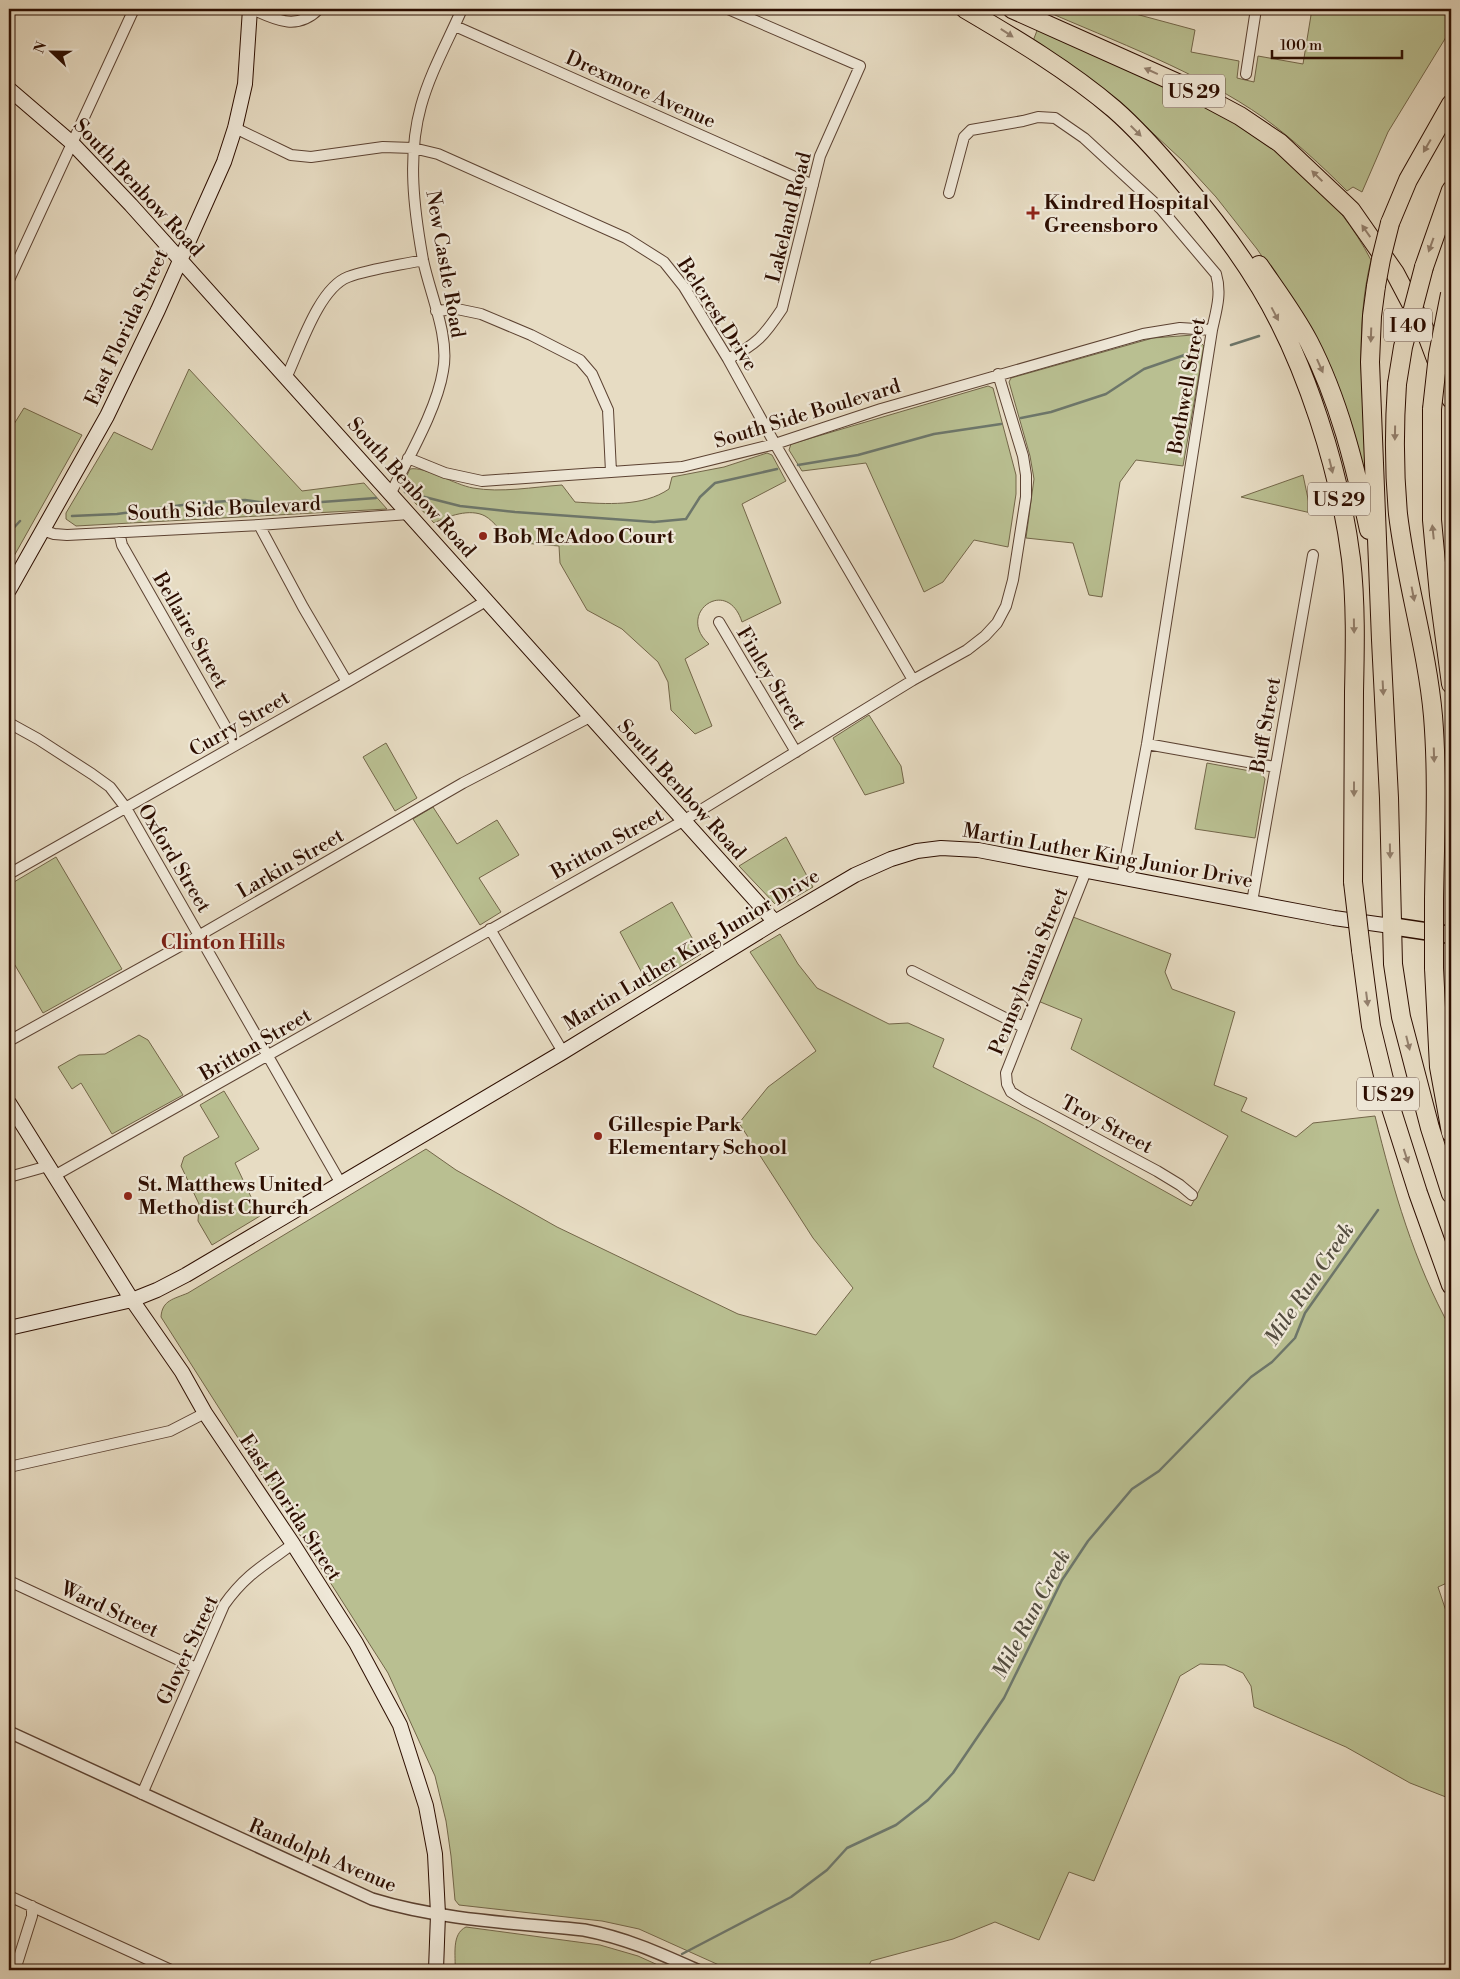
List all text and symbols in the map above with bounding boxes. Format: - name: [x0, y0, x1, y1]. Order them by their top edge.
- north arrow: [28, 28, 78, 78]
- scale bar: [1272, 28, 1402, 60]
- one-way arrow: [1000, 29, 1013, 38]
- text: 100 m: [1280, 36, 1322, 55]
- text: N: [30, 39, 51, 56]
- street label: Drexmore Avenue: [562, 46, 719, 135]
- one-way arrow: [1144, 66, 1158, 74]
- road number: US 29: [1163, 74, 1225, 108]
- street label: South Benbow Road: [67, 114, 209, 263]
- one-way arrow: [1130, 125, 1142, 137]
- one-way arrow: [1423, 139, 1432, 153]
- street label: Lakeland Road: [761, 149, 818, 285]
- one-way arrow: [1311, 170, 1323, 182]
- street label: New Castle Road: [419, 189, 470, 341]
- place label: Kindred Hospital Greensboro: [1044, 191, 1209, 239]
- marker: Kindred Hospital Greensboro: [1026, 206, 1040, 220]
- one-way arrow: [1361, 225, 1371, 238]
- one-way arrow: [1427, 238, 1435, 253]
- street label: East Florida Street: [80, 245, 175, 410]
- street label: Belcrest Drive: [670, 253, 763, 376]
- one-way arrow: [1271, 307, 1279, 321]
- road number: I 40: [1384, 308, 1432, 342]
- street label: Bothwell Street: [1163, 316, 1212, 458]
- one-way arrow: [1367, 327, 1375, 343]
- one-way arrow: [1316, 359, 1324, 373]
- street label: South Side Boulevard: [711, 374, 904, 455]
- street label: South Benbow Road: [341, 413, 481, 564]
- one-way arrow: [1390, 425, 1398, 441]
- one-way arrow: [1328, 459, 1336, 474]
- road number: US 29: [1308, 482, 1370, 516]
- street label: South Side Boulevard: [127, 492, 322, 527]
- one-way arrow: [1429, 523, 1437, 539]
- place label: Bob McAdoo Court: [493, 525, 675, 550]
- marker: Bob McAdoo Court: [477, 530, 489, 542]
- street label: Bellaire Street: [146, 567, 233, 693]
- one-way arrow: [1409, 587, 1417, 602]
- one-way arrow: [1350, 619, 1358, 635]
- street label: Finley Street: [730, 623, 811, 735]
- street label: Buff Street: [1246, 675, 1287, 776]
- one-way arrow: [1380, 681, 1388, 697]
- street label: Curry Street: [185, 686, 294, 763]
- street label: South Benbow Road: [611, 715, 751, 866]
- one-way arrow: [1430, 747, 1438, 763]
- one-way arrow: [1349, 781, 1357, 797]
- street label: Oxford Street: [132, 800, 216, 918]
- street label: Britton Street: [546, 803, 668, 886]
- street label: Martin Luther King Junior Drive: [961, 819, 1255, 894]
- street label: Larkin Street: [233, 824, 349, 905]
- one-way arrow: [1386, 843, 1394, 859]
- street label: Martin Luther King Junior Drive: [559, 864, 824, 1037]
- street label: Pennsylvania Street: [984, 884, 1074, 1059]
- district label: Clinton Hills: [161, 930, 285, 956]
- one-way arrow: [1363, 991, 1371, 1007]
- street label: Britton Street: [195, 1003, 316, 1088]
- one-way arrow: [1404, 1035, 1412, 1050]
- road number: US 29: [1357, 1078, 1419, 1110]
- street label: Troy Street: [1056, 1091, 1157, 1160]
- place label: Gillespie Park Elementary School: [608, 1113, 787, 1161]
- marker: Gillespie Park Elementary School: [592, 1130, 604, 1142]
- one-way arrow: [1403, 1149, 1411, 1164]
- place label: St. Matthews United Methodist Church: [138, 1173, 324, 1221]
- marker: St. Matthews United Methodist Church: [122, 1190, 134, 1202]
- water label: Mile Run Creek: [1259, 1218, 1360, 1351]
- street label: East Florida Street: [233, 1430, 347, 1586]
- water label: Mile Run Creek: [987, 1545, 1077, 1684]
- street label: Ward Street: [55, 1576, 162, 1644]
- street label: Glover Street: [152, 1592, 225, 1710]
- street label: Randolph Avenue: [245, 1814, 400, 1899]

